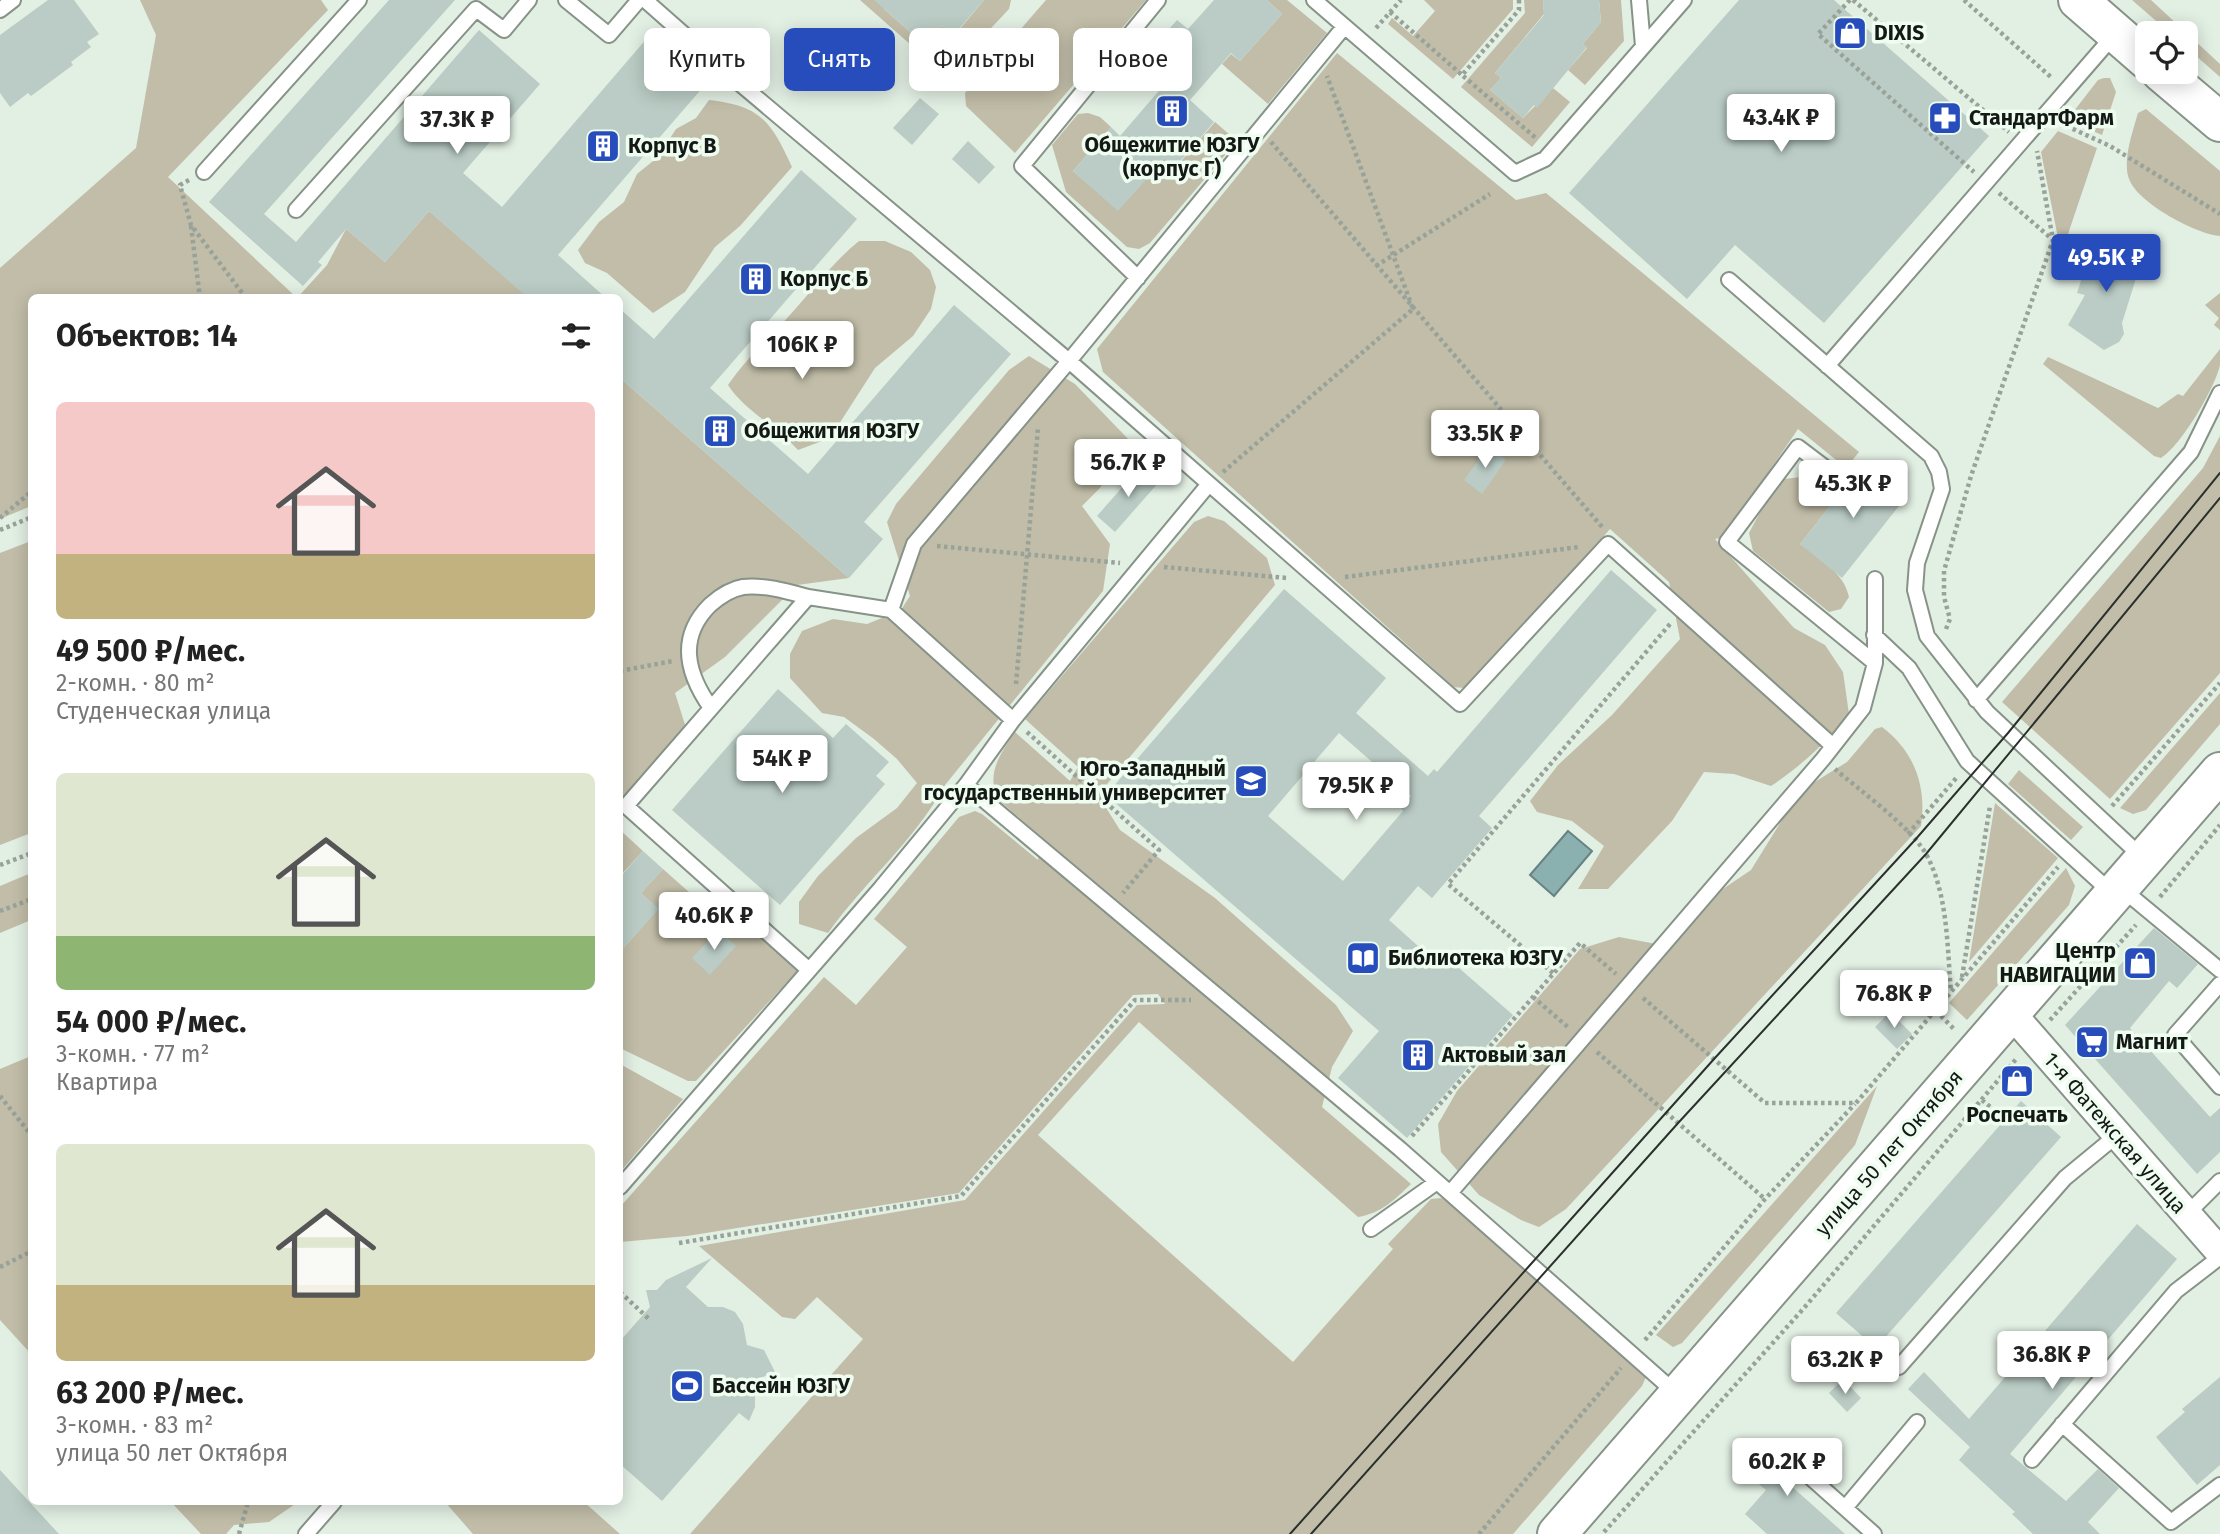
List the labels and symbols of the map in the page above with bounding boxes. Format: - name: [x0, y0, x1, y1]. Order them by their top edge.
- shop icon: DIXIS: [1831, 14, 1869, 52]
- place label: DIXIS: [1874, 20, 1924, 46]
- building icon: Общежитие ЮЗГУ (корпус Г): [1153, 92, 1191, 130]
- pin: 43.4K ₽: [1716, 94, 1846, 154]
- pin: 37.3K ₽: [392, 96, 522, 156]
- pharmacy icon: СтандартФарм: [1926, 99, 1964, 137]
- place label: СтандартФарм: [1969, 105, 2114, 131]
- building icon: Корпус В: [584, 127, 622, 165]
- place label: Общежитие ЮЗГУ (корпус Г): [1085, 132, 1260, 182]
- place label: Корпус В: [628, 133, 716, 159]
- pin: 49.5K ₽: [2041, 234, 2171, 294]
- building icon: Корпус Б: [737, 260, 775, 298]
- place label: Корпус Б: [780, 266, 868, 292]
- pin: 106K ₽: [745, 322, 859, 381]
- pin: 33.5K ₽: [1420, 410, 1550, 470]
- building icon: Общежития ЮЗГУ: [701, 412, 739, 450]
- place label: Общежития ЮЗГУ: [744, 418, 920, 444]
- pin: 56.7K ₽: [1063, 440, 1193, 499]
- pin: 45.3K ₽: [1788, 461, 1918, 520]
- pin: 54K ₽: [733, 736, 831, 795]
- place label: Юго-Западный государственный университет: [924, 756, 1227, 806]
- school or university icon: Юго-Западный государственный университет: [1232, 762, 1270, 800]
- pin: 79.5K ₽: [1291, 762, 1421, 822]
- pin: 40.6K ₽: [649, 892, 779, 952]
- place label: Центр НАВИГАЦИИ: [1999, 938, 2116, 988]
- library icon: Библиотека ЮЗГУ: [1344, 939, 1382, 977]
- shop icon: Центр НАВИГАЦИИ: [2121, 944, 2159, 982]
- place label: Библиотека ЮЗГУ: [1388, 945, 1564, 971]
- pin: 76.8K ₽: [1829, 970, 1959, 1030]
- supermarket icon: Магнит: [2073, 1023, 2111, 1061]
- place label: Магнит: [2116, 1029, 2189, 1055]
- building icon: Актовый зал: [1399, 1036, 1437, 1074]
- place label: Актовый зал: [1441, 1042, 1566, 1068]
- street label: 1-я Фатежская улица: [2038, 1047, 2192, 1219]
- shop icon: Роспечать: [1998, 1062, 2036, 1100]
- street label: улица 50 лет Октября: [1810, 1064, 1968, 1242]
- place label: Роспечать: [1966, 1102, 2068, 1128]
- pin: 36.8K ₽: [1987, 1332, 2117, 1391]
- pin: 63.2K ₽: [1780, 1336, 1910, 1396]
- sports icon: Бассейн ЮЗГУ: [668, 1367, 706, 1405]
- place label: Бассейн ЮЗГУ: [712, 1373, 851, 1399]
- pin: 60.2K ₽: [1722, 1438, 1852, 1498]

